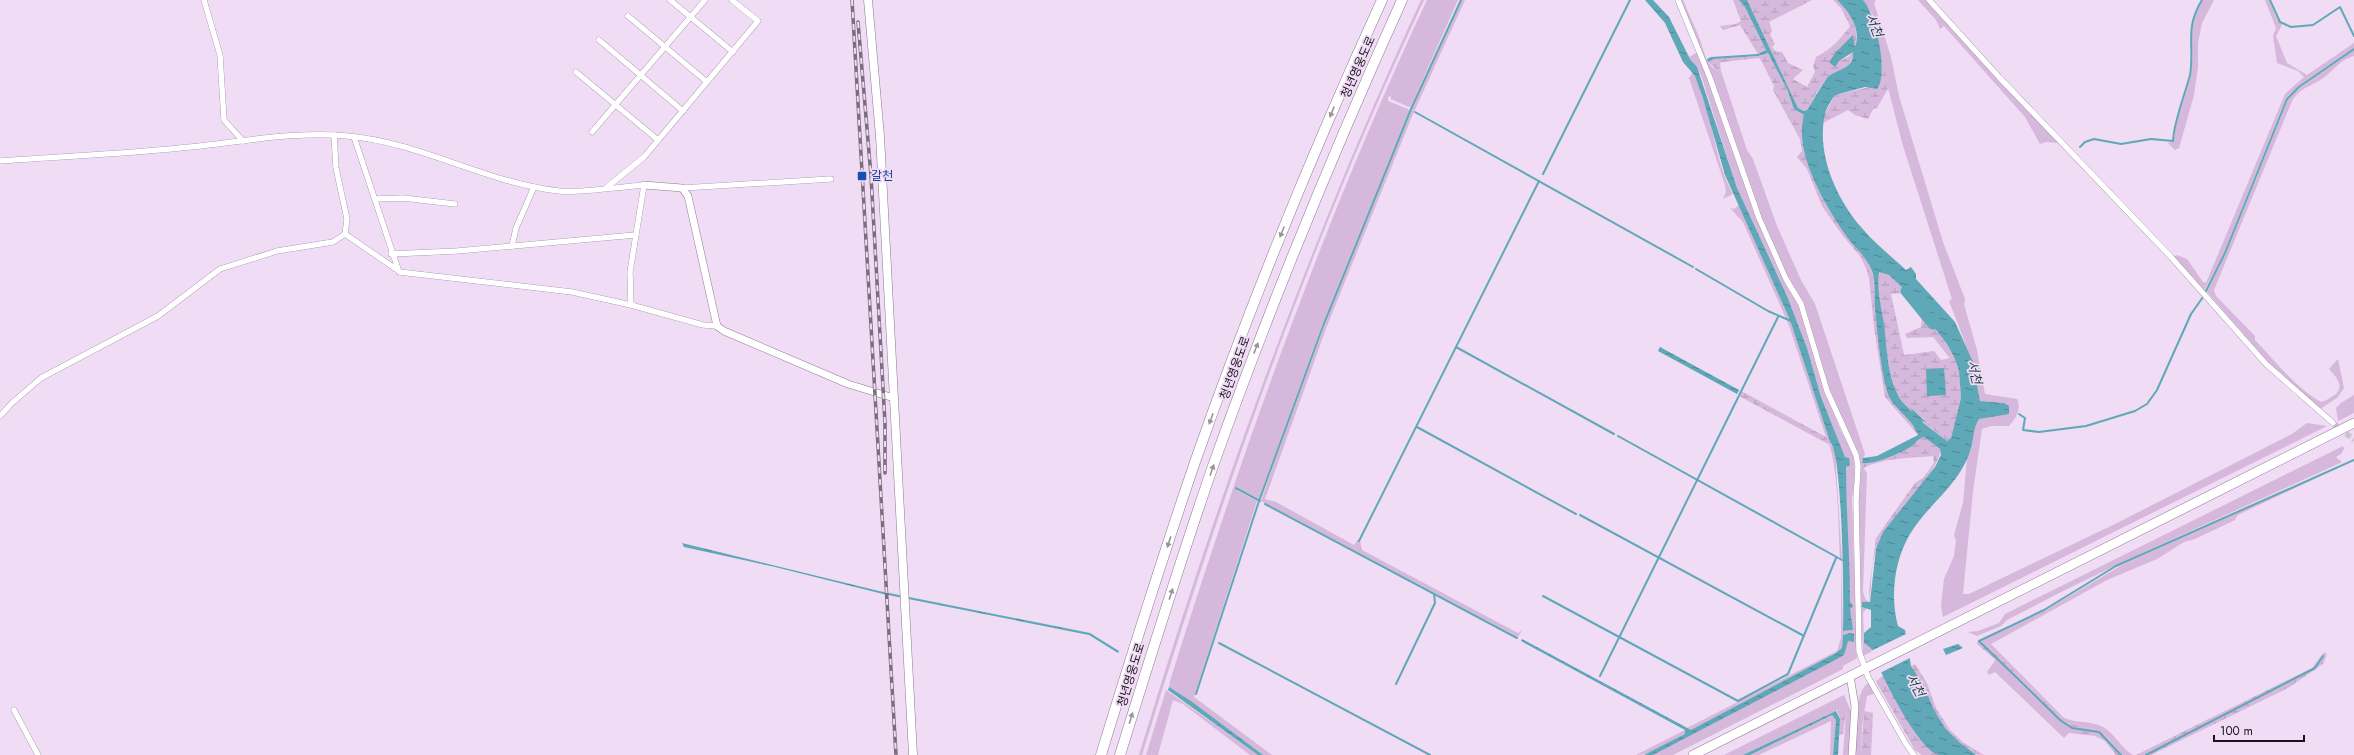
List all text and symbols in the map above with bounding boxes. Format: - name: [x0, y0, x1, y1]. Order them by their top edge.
- water label: 서천: [1861, 11, 1888, 41]
- street label: 청년영웅도로: [1336, 33, 1380, 101]
- one-way arrow: [1329, 107, 1335, 118]
- place label: 갈천: [871, 167, 893, 185]
- marker: 갈천: [856, 170, 868, 182]
- one-way arrow: [1278, 227, 1284, 239]
- street label: 청년영웅도로: [1215, 334, 1255, 402]
- one-way arrow: [1254, 342, 1260, 354]
- water label: 서천: [1963, 358, 1987, 387]
- one-way arrow: [1207, 414, 1213, 426]
- one-way arrow: [1209, 464, 1215, 476]
- one-way arrow: [1165, 537, 1171, 549]
- one-way arrow: [1168, 587, 1174, 599]
- street label: 청년영웅도로: [1113, 641, 1149, 709]
- water label: 서천: [1902, 670, 1930, 701]
- one-way arrow: [1129, 711, 1135, 723]
- scale bar: [2214, 717, 2304, 743]
- text: 100 m: [2220, 722, 2253, 740]

